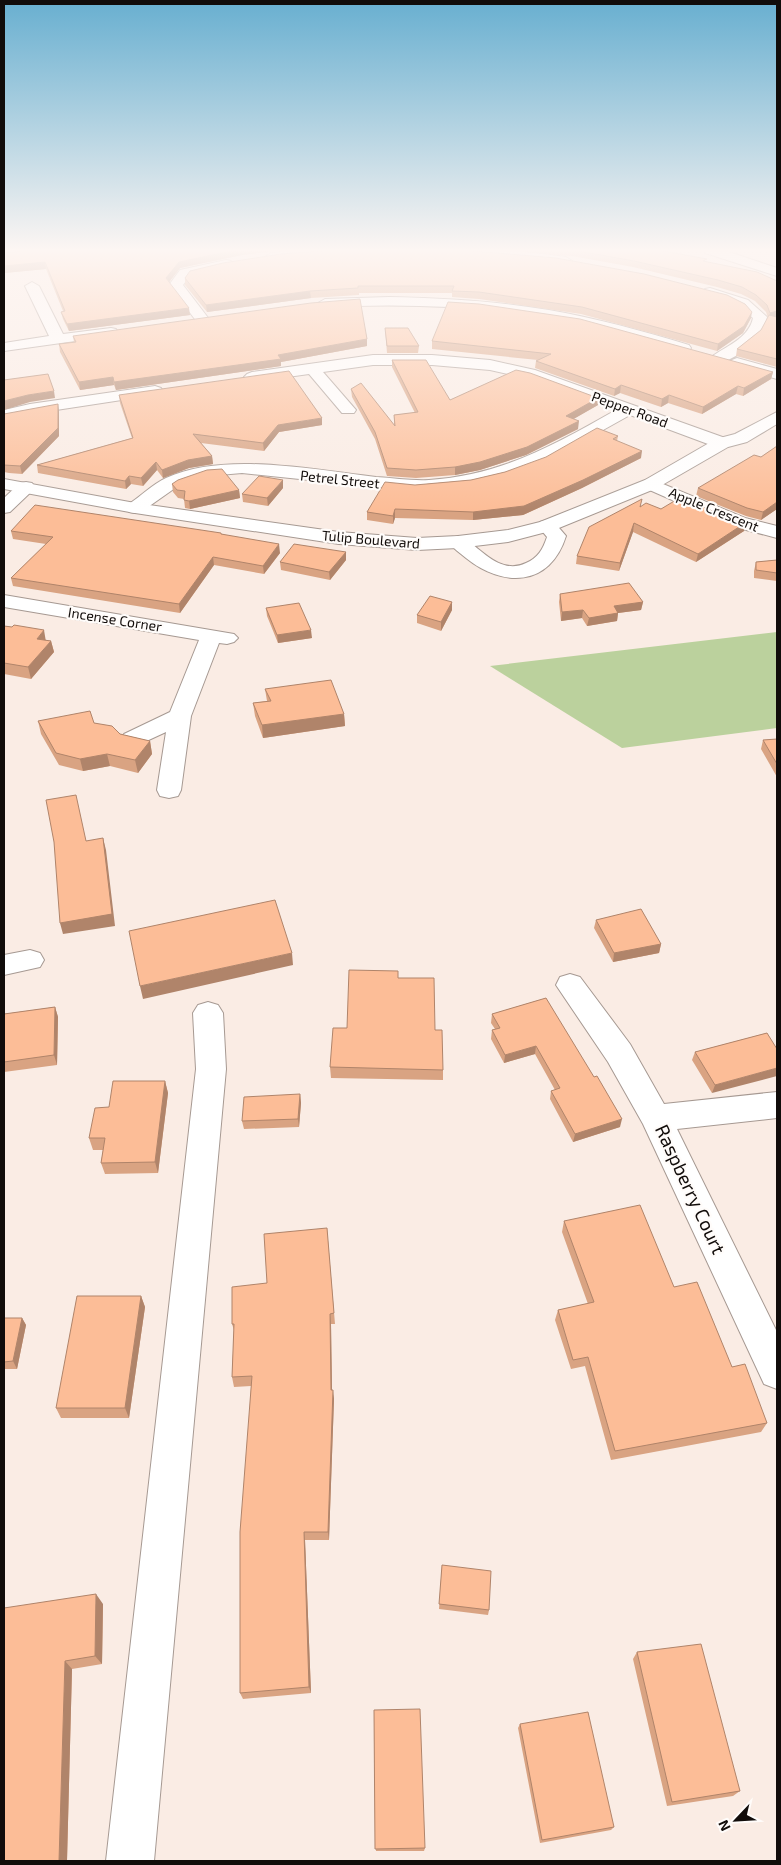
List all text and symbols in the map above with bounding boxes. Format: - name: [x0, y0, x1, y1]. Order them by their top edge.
- street label: Pepper Road: [589, 387, 671, 431]
- street label: Petrel Street: [299, 466, 381, 492]
- street label: Apple Crescent: [667, 483, 761, 535]
- street label: Tulip Boulevard: [321, 526, 421, 552]
- street label: Incense Corner: [67, 603, 163, 635]
- street label: Raspberry Court: [651, 1121, 731, 1257]
- north arrow: [711, 1795, 761, 1845]
- text: N: [714, 1818, 734, 1834]

